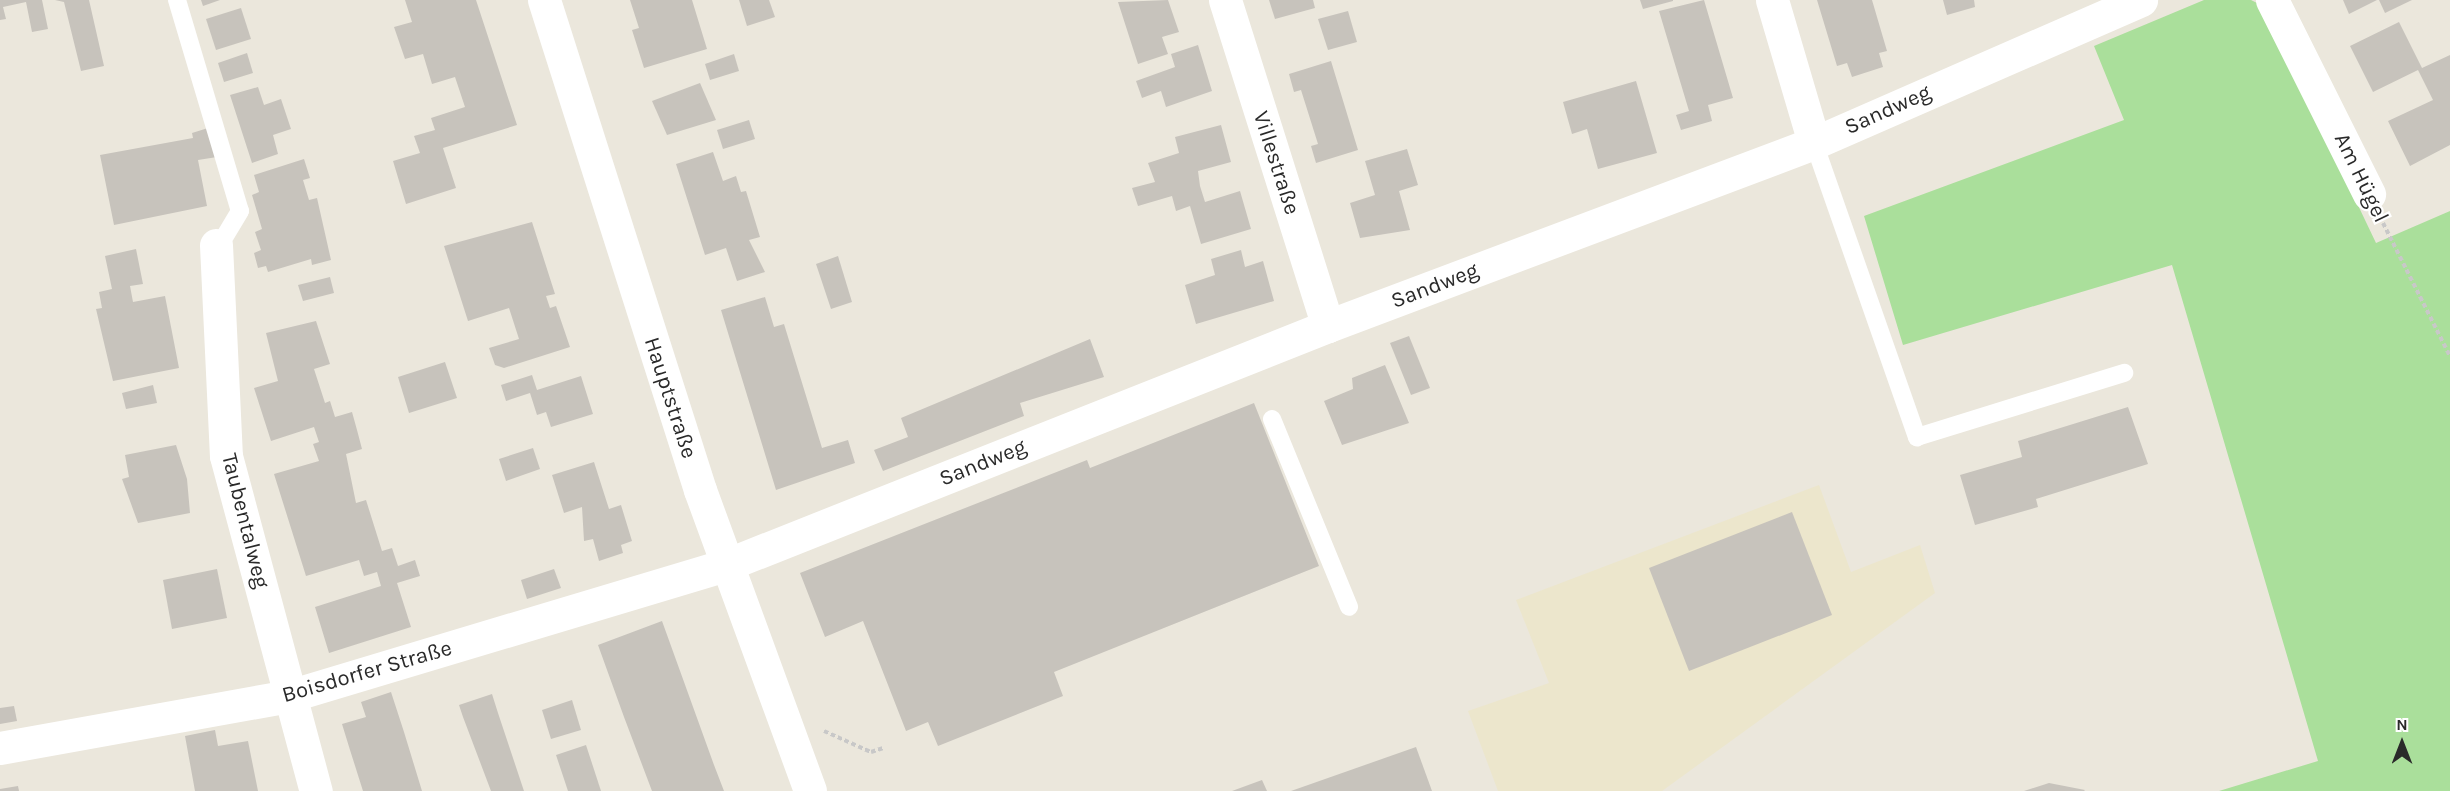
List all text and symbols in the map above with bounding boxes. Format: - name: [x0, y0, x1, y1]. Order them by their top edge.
- street label: Sandweg: [1841, 79, 1935, 141]
- street label: Villestraße: [1247, 108, 1305, 218]
- street label: Am Hügel: [2328, 129, 2394, 227]
- street label: Sandweg: [1388, 257, 1482, 315]
- street label: Hauptstraße: [638, 334, 702, 462]
- street label: Sandweg: [936, 434, 1030, 492]
- street label: Taubentalweg: [215, 451, 275, 591]
- street label: Boisdorfer Straße: [279, 635, 455, 709]
- north arrow: [2372, 713, 2432, 773]
- text: N: [2396, 715, 2408, 734]

